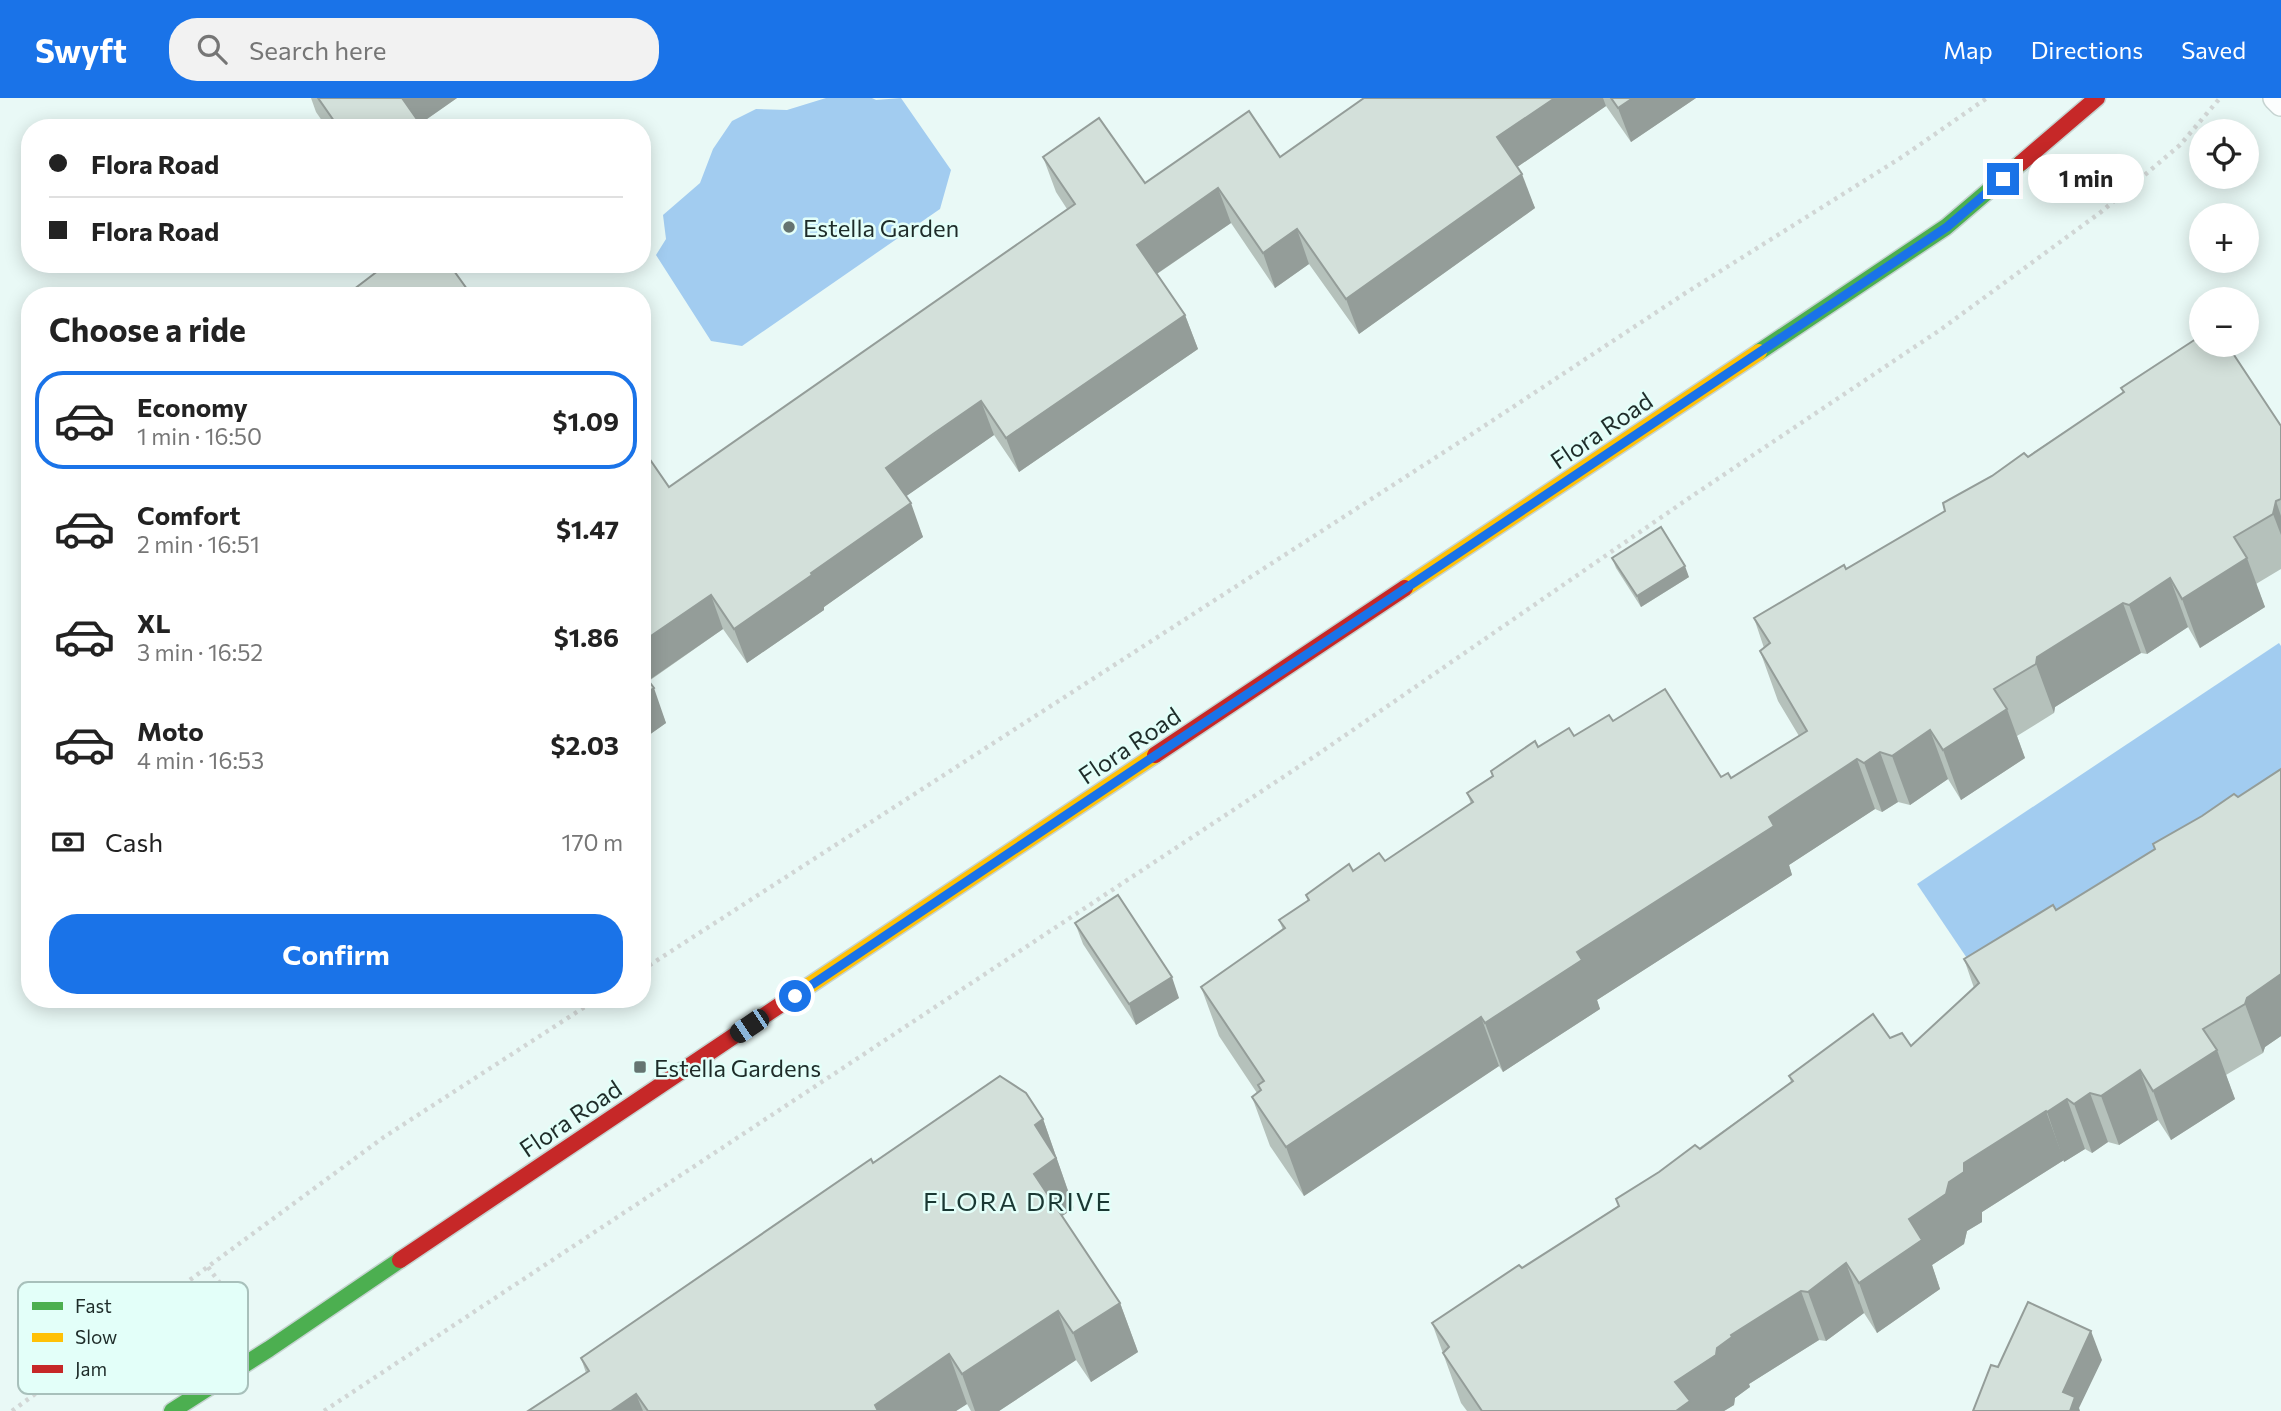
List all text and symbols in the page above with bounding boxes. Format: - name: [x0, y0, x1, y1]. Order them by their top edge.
- search box: [169, 18, 659, 81]
- text: Swyft: [35, 29, 127, 70]
- icon: search: [193, 30, 231, 68]
- text: Search here: [249, 34, 386, 65]
- text: Map: [1943, 35, 1993, 64]
- text: Directions: [2031, 35, 2143, 64]
- text: Saved: [2181, 35, 2246, 64]
- map controls: [2189, 119, 2259, 357]
- button: locate: [2189, 119, 2259, 189]
- text: Flora Road: [91, 148, 219, 179]
- callout: 1 min: [2028, 154, 2143, 204]
- route end: [1987, 163, 2019, 195]
- text: 1 min: [2059, 164, 2113, 192]
- button: +: [2189, 203, 2259, 273]
- place label: Estella Garden: [803, 213, 959, 242]
- text: Flora Road: [91, 215, 219, 246]
- marker: Estella Garden: [781, 219, 797, 235]
- button: −: [2189, 287, 2259, 357]
- text: Choose a ride: [49, 309, 246, 349]
- street label: Flora Road: [1544, 385, 1658, 475]
- icon: car: [53, 389, 116, 452]
- text: Economy: [137, 391, 248, 422]
- text: $1.09: [552, 405, 619, 436]
- text: 1 min · 16:50: [137, 422, 262, 450]
- icon: car: [53, 497, 116, 560]
- text: Comfort: [137, 499, 240, 530]
- text: $1.47: [556, 513, 619, 544]
- text: 2 min · 16:51: [137, 530, 260, 558]
- icon: car: [53, 605, 116, 668]
- text: XL: [137, 607, 171, 638]
- text: $1.86: [554, 621, 619, 652]
- text: 3 min · 16:52: [137, 638, 263, 666]
- street label: Flora Road: [1072, 700, 1186, 790]
- icon: car: [53, 713, 116, 776]
- text: Moto: [137, 715, 204, 746]
- text: $2.03: [550, 729, 619, 760]
- text: 4 min · 16:53: [137, 746, 264, 774]
- icon: cash: [49, 823, 87, 861]
- text: Cash: [105, 826, 163, 857]
- text: 170 m: [562, 828, 623, 856]
- button: Confirm: [49, 914, 623, 994]
- route start: [779, 980, 811, 1012]
- car: [726, 1006, 773, 1046]
- place label: Estella Gardens: [654, 1053, 821, 1082]
- marker: Estella Gardens: [632, 1059, 648, 1075]
- street label: Flora Road: [513, 1073, 627, 1163]
- district label: FLORA DRIVE: [923, 1185, 1113, 1216]
- legend: [18, 1282, 248, 1394]
- text: Fast: [75, 1294, 112, 1317]
- text: Slow: [75, 1325, 117, 1348]
- text: Jam: [75, 1357, 107, 1380]

